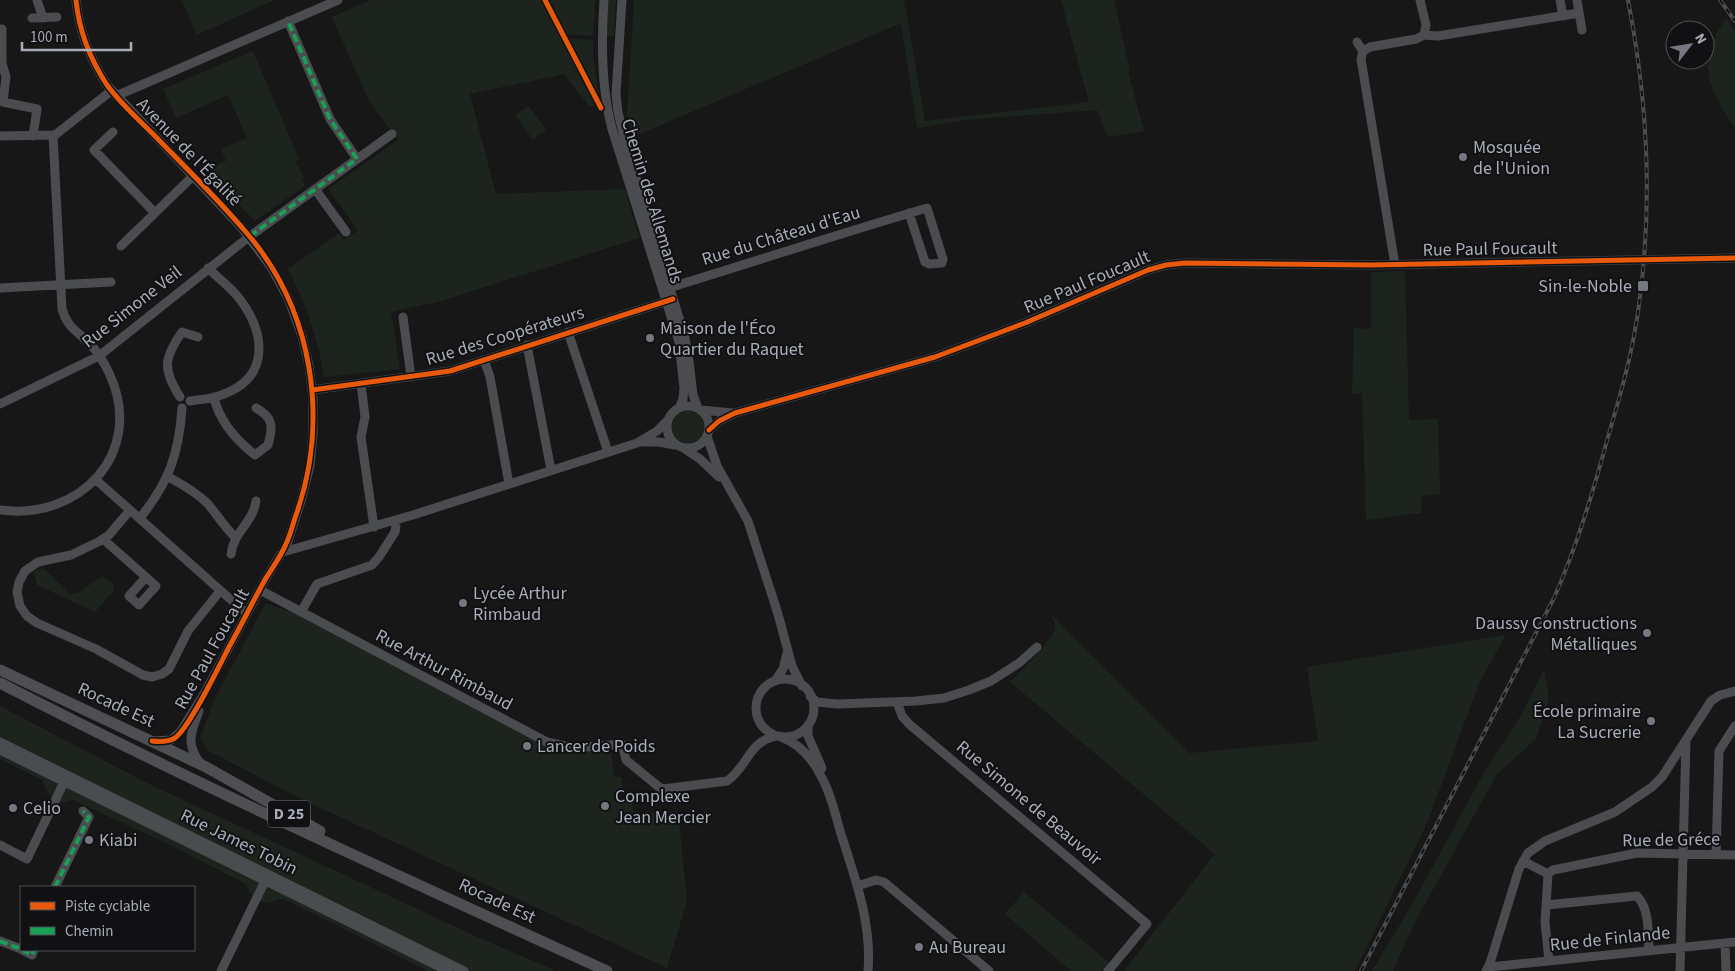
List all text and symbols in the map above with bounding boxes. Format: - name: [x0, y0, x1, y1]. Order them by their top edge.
- scale bar: [22, 20, 131, 52]
- north arrow: [1665, 20, 1715, 70]
- text: 100 m: [30, 27, 68, 48]
- text: N: [1689, 30, 1711, 48]
- street label: Avenue de l'Égalité: [131, 92, 247, 212]
- street label: Chemin des Allemands: [615, 116, 689, 286]
- place label: Mosquée de l'Union: [1473, 135, 1550, 181]
- marker: Mosquée de l'Union: [1457, 151, 1469, 163]
- street label: Rue du Château d'Eau: [699, 200, 863, 272]
- street label: Rue Paul Foucault: [1422, 235, 1558, 263]
- street label: Rue Paul Foucault: [1020, 244, 1154, 320]
- street label: Rue Simone Veil: [77, 260, 187, 354]
- place label: Sin-le-Noble: [1538, 274, 1632, 299]
- marker: Sin-le-Noble: [1636, 279, 1650, 293]
- street label: Rue des Coopérateurs: [423, 300, 587, 372]
- place label: Maison de l'Éco Quartier du Raquet: [660, 316, 804, 362]
- marker: Maison de l'Éco Quartier du Raquet: [644, 332, 656, 344]
- place label: Lycée Arthur Rimbaud: [473, 581, 567, 627]
- street label: Rue Paul Foucault: [168, 584, 256, 714]
- marker: Lycée Arthur Rimbaud: [457, 597, 469, 609]
- place label: Daussy Constructions Métalliques: [1475, 611, 1637, 657]
- street label: Rue Arthur Rimbaud: [371, 623, 517, 717]
- marker: Daussy Constructions Métalliques: [1641, 627, 1653, 639]
- street label: Rocade Est: [73, 676, 159, 734]
- place label: École primaire La Sucrerie: [1533, 699, 1641, 745]
- marker: École primaire La Sucrerie: [1645, 715, 1657, 727]
- place label: Lancer de Poids: [537, 734, 655, 759]
- street label: Rue Simone de Beauvoir: [951, 735, 1108, 872]
- marker: Lancer de Poids: [521, 740, 533, 752]
- place label: Complexe Jean Mercier: [615, 784, 711, 830]
- place label: Celio: [23, 796, 61, 821]
- marker: Complexe Jean Mercier: [599, 800, 611, 812]
- road number: D 25: [268, 801, 310, 828]
- marker: Celio: [7, 802, 19, 814]
- street label: Rue James Tobin: [176, 803, 302, 881]
- street label: Rue de Gréce: [1622, 827, 1720, 853]
- place label: Kiabi: [99, 828, 137, 853]
- marker: Kiabi: [83, 834, 95, 846]
- street label: Rocade Est: [454, 872, 540, 930]
- legend: [20, 886, 195, 951]
- text: Piste cyclable: [65, 896, 150, 917]
- street label: Rue de Finlande: [1549, 920, 1671, 958]
- text: Chemin: [65, 921, 114, 942]
- place label: Au Bureau: [929, 935, 1006, 960]
- marker: Au Bureau: [913, 941, 925, 953]

